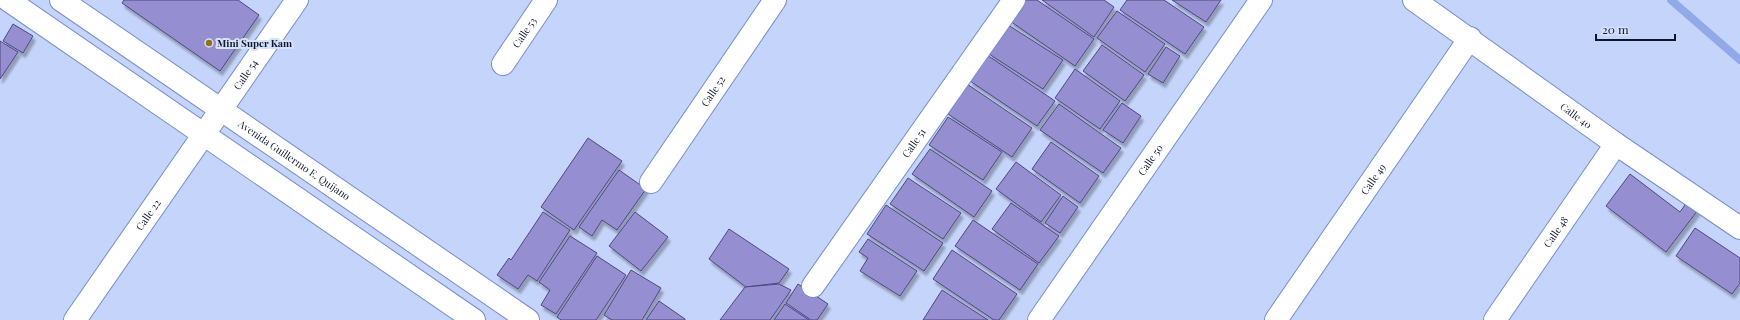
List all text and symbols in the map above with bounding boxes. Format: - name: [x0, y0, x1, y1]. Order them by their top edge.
- street label: Calle 53: [509, 14, 540, 50]
- scale bar: [1596, 16, 1675, 42]
- text: 20 m: [1602, 21, 1629, 37]
- place label: Mini Super Kam: [217, 36, 292, 50]
- marker: Mini Super Kam: [204, 38, 214, 48]
- street label: Calle 54: [230, 56, 261, 92]
- street label: Calle 52: [698, 73, 728, 109]
- street label: Calle 40: [1557, 99, 1595, 132]
- street label: Avenida Guillermo E. Quijano: [235, 116, 353, 203]
- street label: Calle 51: [898, 125, 929, 160]
- street label: Calle 50: [1134, 141, 1166, 178]
- street label: Calle 49: [1357, 161, 1389, 197]
- street label: Calle 22: [132, 196, 164, 233]
- street label: Calle 48: [1540, 213, 1571, 250]

